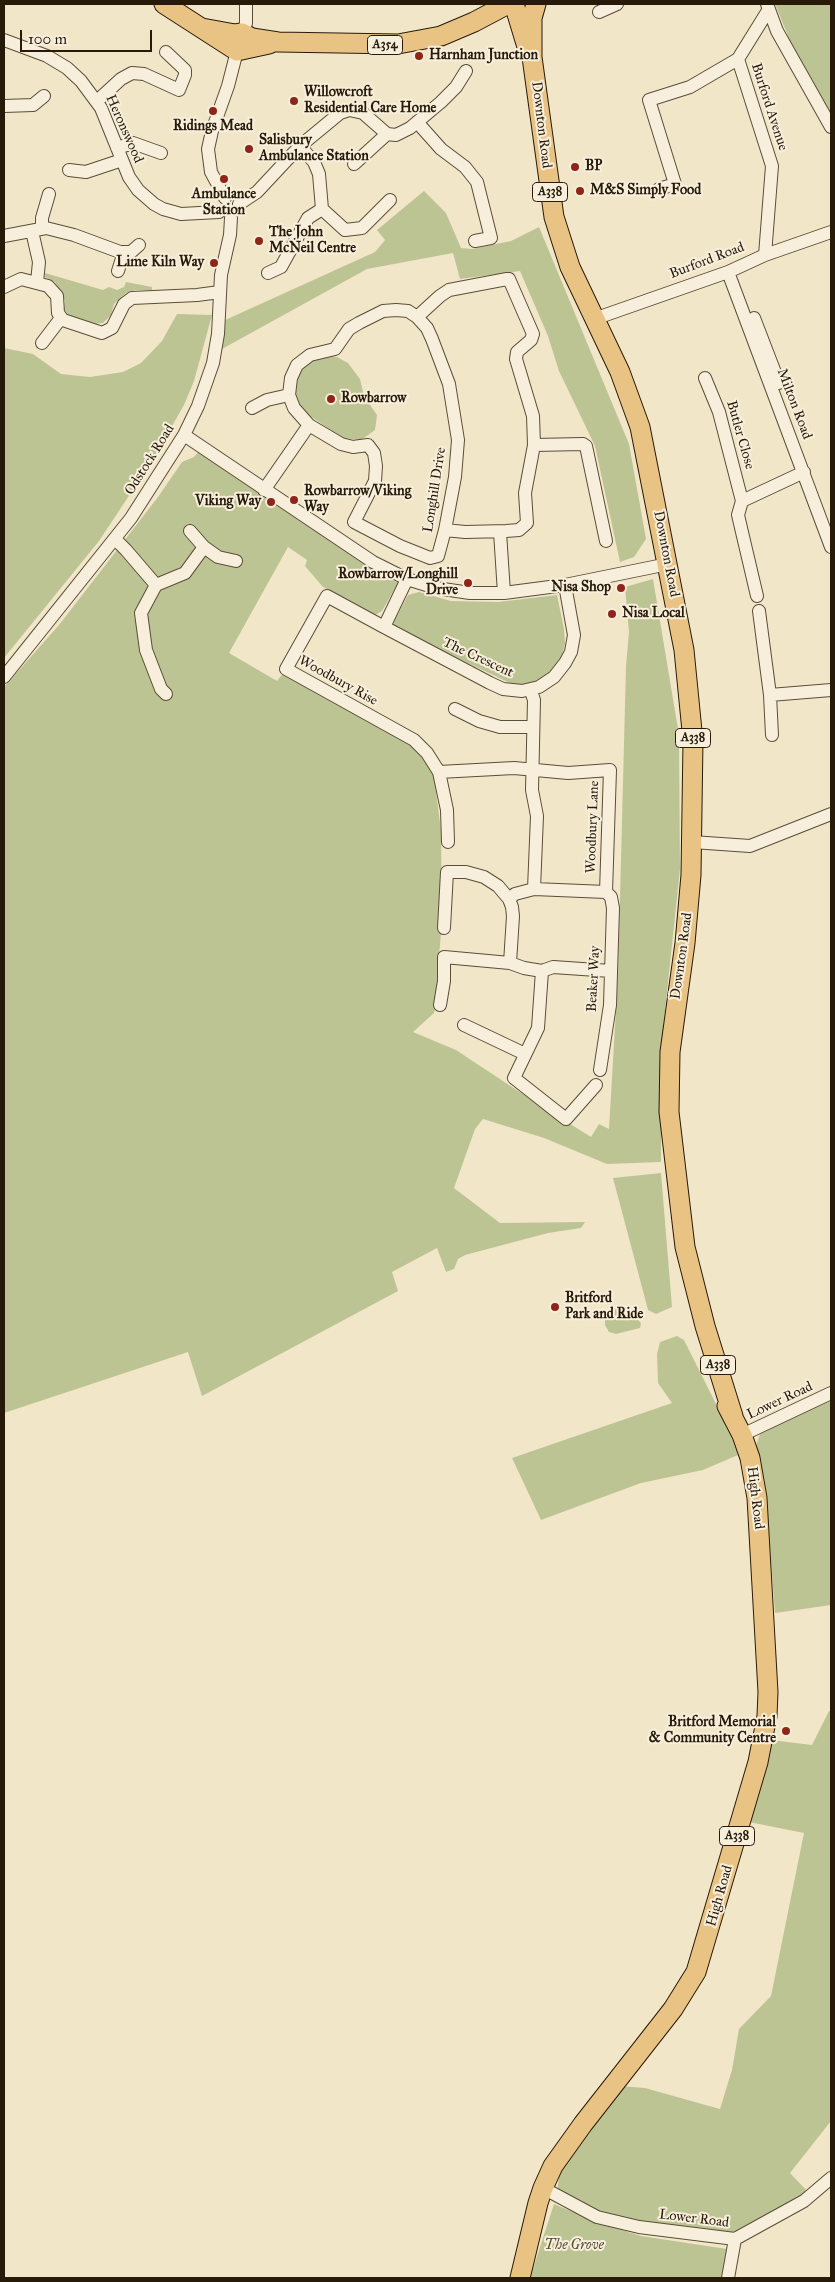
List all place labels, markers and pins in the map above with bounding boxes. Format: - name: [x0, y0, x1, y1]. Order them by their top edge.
- place label: Harnham Junction: [429, 48, 538, 64]
- marker: Harnham Junction: [413, 50, 425, 62]
- place label: Willowcroft Residential Care Home: [304, 85, 436, 118]
- marker: Willowcroft Residential Care Home: [288, 95, 300, 107]
- marker: Ridings Mead: [207, 105, 219, 117]
- place label: Ridings Mead: [173, 119, 253, 135]
- place label: Salisbury Ambulance Station: [259, 133, 369, 166]
- marker: Salisbury Ambulance Station: [243, 143, 255, 155]
- place label: BP: [585, 159, 602, 175]
- marker: BP: [569, 161, 581, 173]
- marker: Ambulance Station: [218, 173, 230, 185]
- place label: M&S Simply Food: [590, 183, 701, 199]
- marker: M&S Simply Food: [574, 185, 586, 197]
- place label: Ambulance Station: [192, 187, 256, 220]
- place label: The John McNeil Centre: [269, 225, 356, 258]
- marker: The John McNeil Centre: [253, 235, 265, 247]
- place label: Lime Kiln Way: [116, 255, 204, 271]
- marker: Lime Kiln Way: [208, 257, 220, 269]
- place label: Rowbarrow: [341, 391, 406, 407]
- marker: Rowbarrow: [325, 393, 337, 405]
- place label: Rowbarrow/Viking Way: [304, 484, 411, 516]
- place label: Viking Way: [195, 494, 261, 510]
- marker: Rowbarrow/Viking Way: [288, 494, 300, 506]
- marker: Viking Way: [265, 496, 277, 508]
- place label: Rowbarrow/Longhill Drive: [338, 567, 458, 600]
- marker: Rowbarrow/Longhill Drive: [462, 577, 474, 589]
- place label: Nisa Shop: [551, 580, 611, 596]
- marker: Nisa Shop: [615, 582, 627, 594]
- place label: Nisa Local: [622, 606, 685, 622]
- marker: Nisa Local: [606, 608, 618, 620]
- place label: Britford Park and Ride: [565, 1291, 643, 1324]
- marker: Britford Park and Ride: [549, 1301, 561, 1313]
- place label: Britford Memorial & Community Centre: [649, 1715, 776, 1748]
- marker: Britford Memorial & Community Centre: [780, 1725, 792, 1737]

